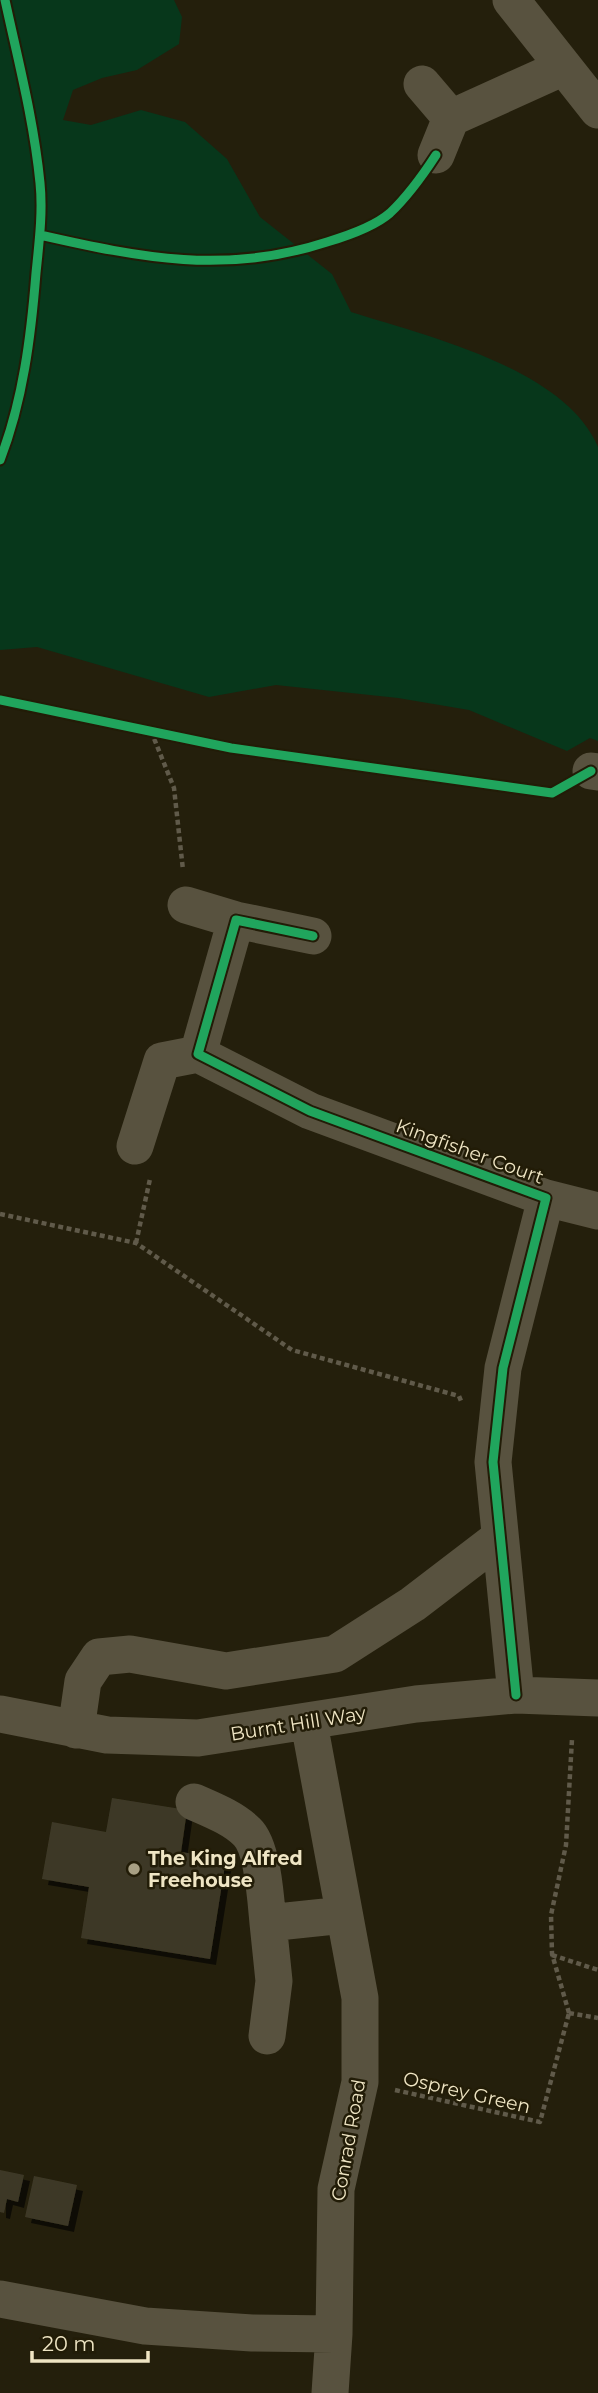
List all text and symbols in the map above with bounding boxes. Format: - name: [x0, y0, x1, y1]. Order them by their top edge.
- street label: Kingfisher Court: [393, 1114, 547, 1189]
- street label: Burnt Hill Way: [229, 1701, 368, 1746]
- place label: The King Alfred Freehouse: [148, 1847, 303, 1892]
- marker: The King Alfred Freehouse: [126, 1861, 142, 1877]
- street label: Osprey Green: [401, 2067, 533, 2118]
- street label: Conrad Road: [326, 2077, 371, 2203]
- scale bar: [32, 2320, 147, 2364]
- text: 20 m: [42, 2331, 96, 2356]

